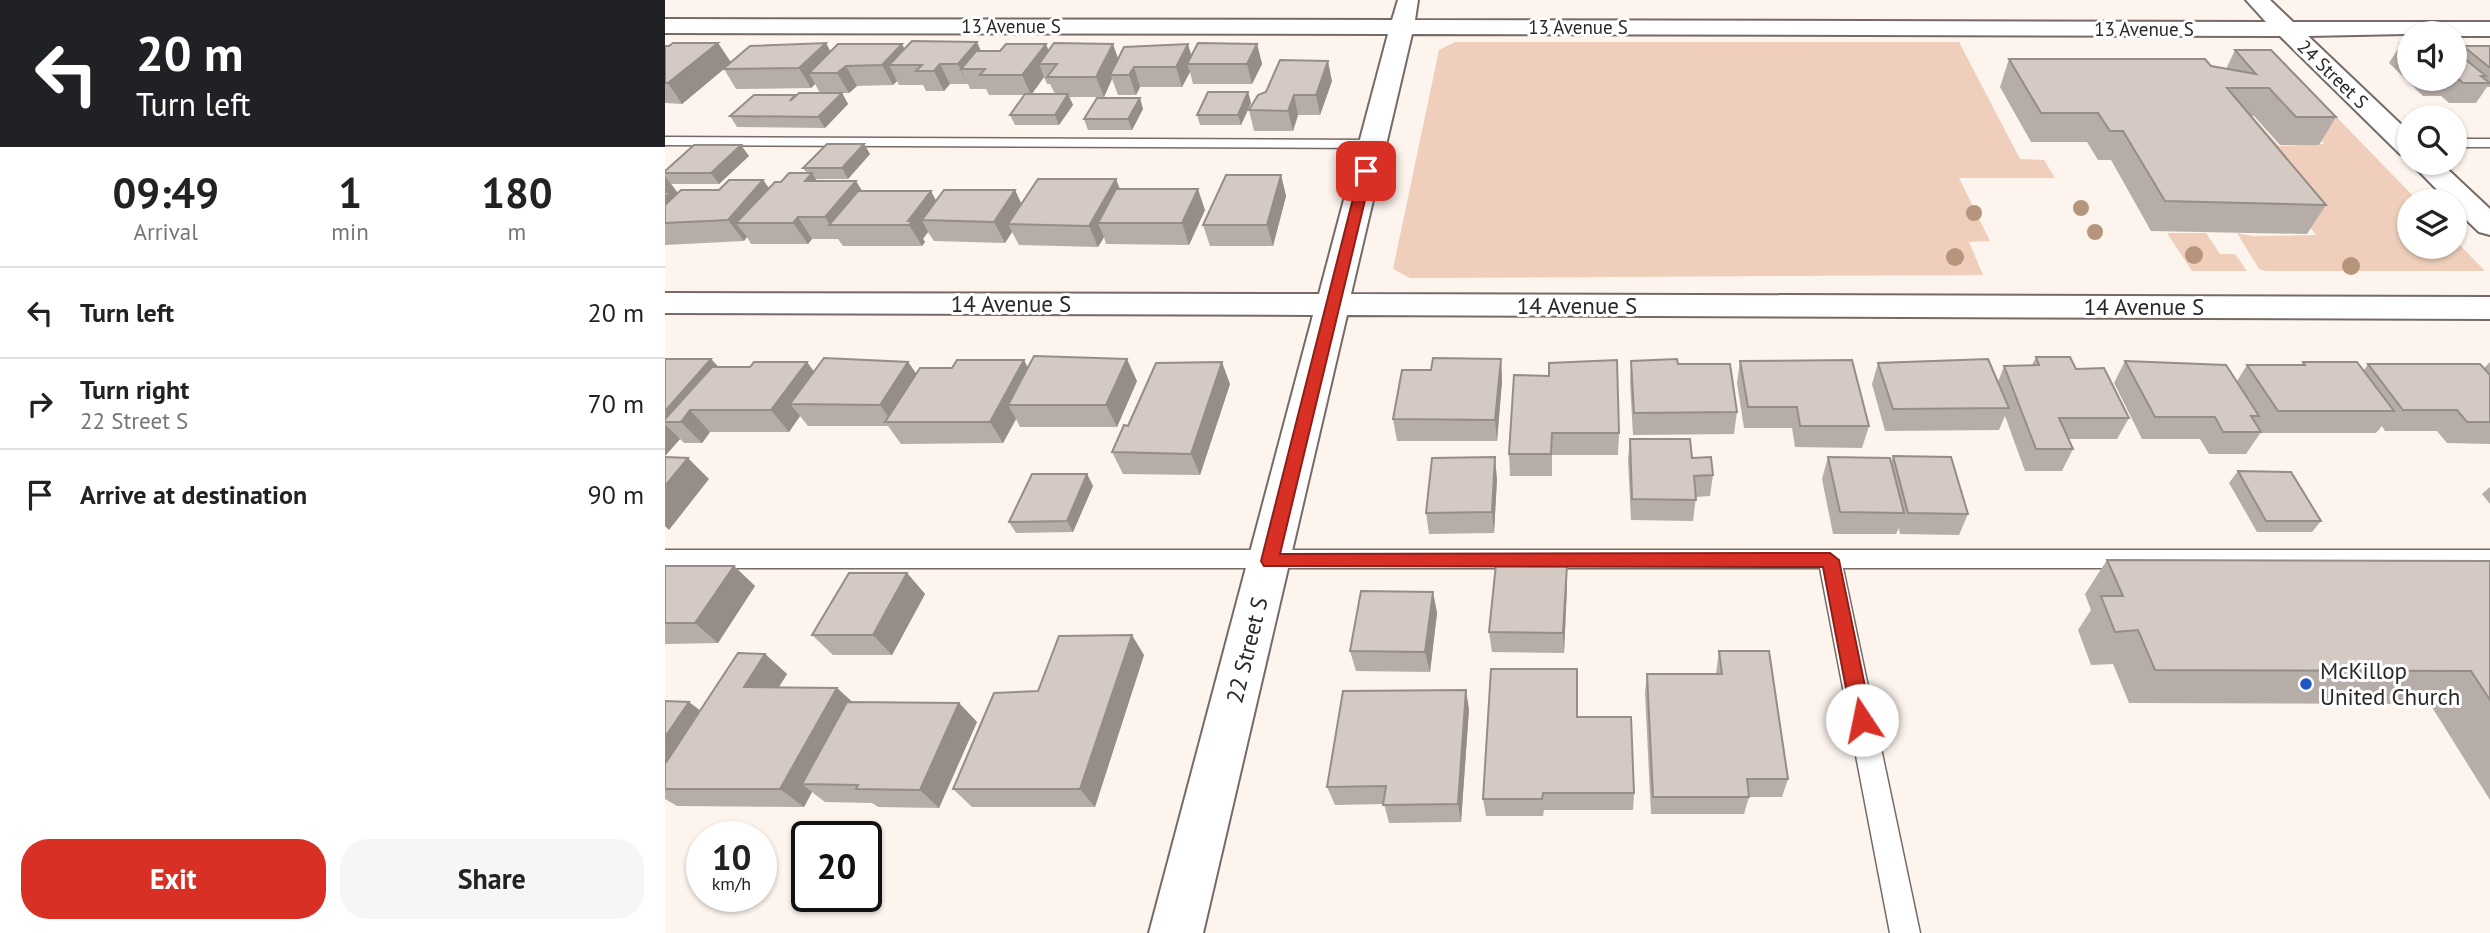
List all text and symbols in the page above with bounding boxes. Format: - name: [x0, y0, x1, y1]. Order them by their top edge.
- street label: 13 Avenue S: [961, 14, 1061, 38]
- street label: 13 Avenue S: [1528, 15, 1628, 39]
- street label: 13 Avenue S: [2094, 17, 2194, 41]
- text: 20 m: [136, 21, 243, 85]
- map controls: [2397, 21, 2467, 259]
- button: sound: [2397, 21, 2467, 91]
- icon: left: [21, 28, 112, 119]
- street label: 24 Street S: [2292, 34, 2374, 114]
- text: Turn left: [136, 83, 251, 125]
- button: search: [2397, 105, 2467, 175]
- pin: [1336, 141, 1396, 201]
- icon: arrive: [1347, 152, 1385, 190]
- text: 09:49: [112, 165, 219, 220]
- text: 1: [338, 165, 362, 220]
- text: 180: [481, 165, 553, 220]
- button: layers: [2397, 189, 2467, 259]
- text: Arrival: [133, 217, 198, 246]
- text: min: [331, 217, 369, 246]
- text: m: [508, 217, 526, 246]
- street label: 14 Avenue S: [951, 289, 1071, 318]
- street label: 14 Avenue S: [1517, 291, 1637, 320]
- street label: 14 Avenue S: [2084, 292, 2204, 321]
- icon: left: [21, 294, 59, 332]
- text: Turn left: [80, 296, 174, 329]
- text: 20 m: [588, 296, 644, 329]
- text: Turn right: [80, 373, 189, 406]
- icon: right: [21, 385, 59, 423]
- text: 70 m: [588, 387, 644, 420]
- text: 22 Street S: [80, 406, 188, 435]
- icon: arrive: [21, 476, 59, 514]
- text: Arrive at destination: [80, 478, 307, 511]
- text: 90 m: [588, 478, 644, 511]
- street label: 22 Street S: [1219, 594, 1274, 706]
- place label: McKillop United Church: [2320, 656, 2460, 711]
- marker: McKillop United Church: [2298, 676, 2314, 692]
- position arrow: [1825, 683, 1899, 757]
- speed limit sign: 20: [791, 821, 882, 912]
- text: 10: [712, 834, 751, 880]
- button: Exit: [21, 839, 326, 919]
- button: Share: [340, 839, 644, 919]
- text: km/h: [712, 872, 751, 895]

